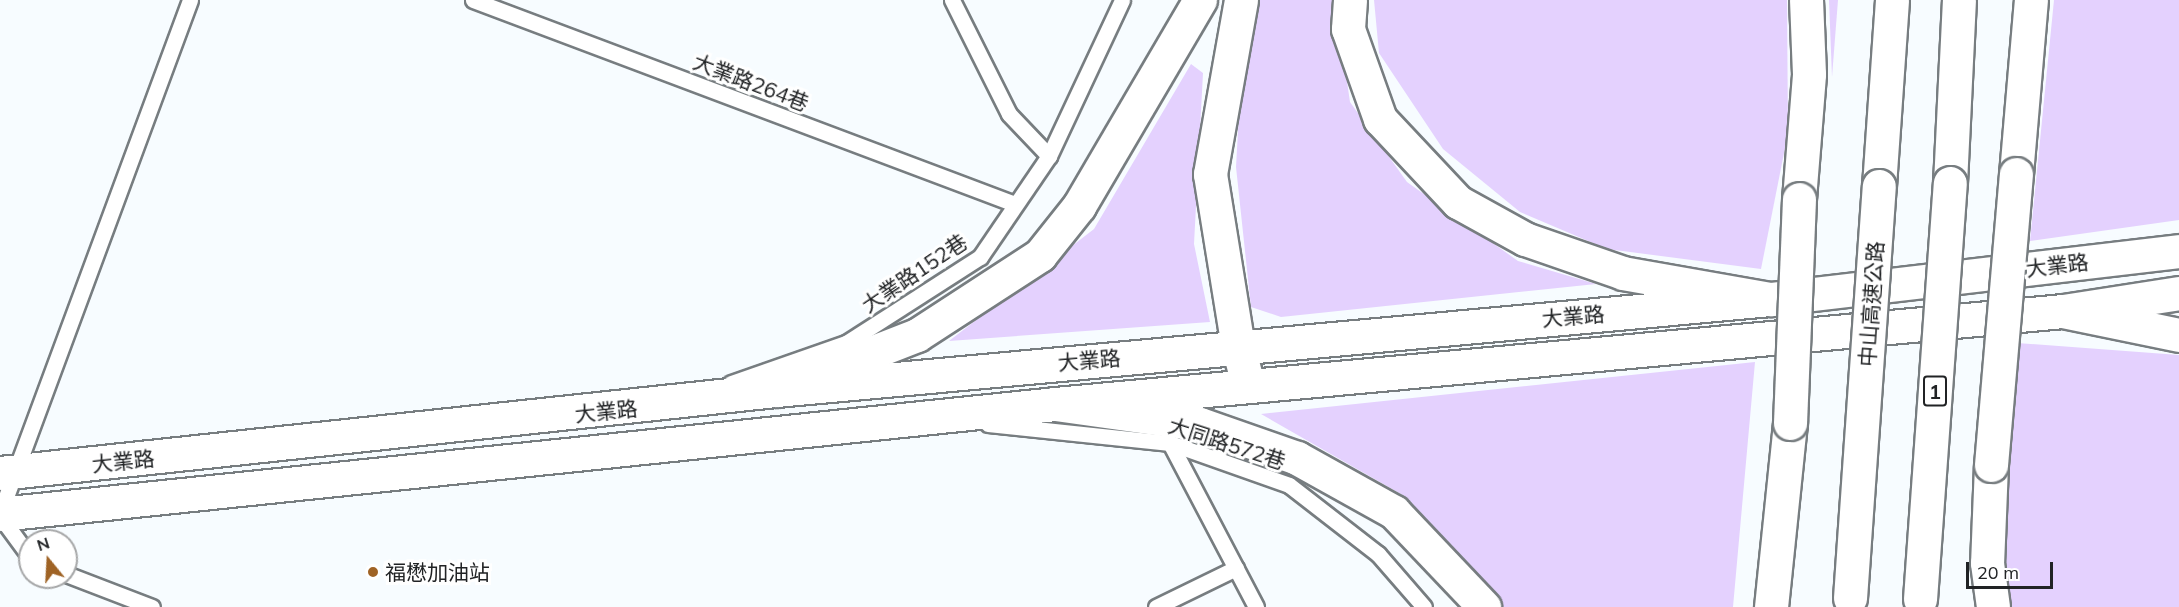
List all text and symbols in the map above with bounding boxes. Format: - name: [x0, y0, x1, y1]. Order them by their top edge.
- street label: 大業路264巷: [690, 48, 812, 116]
- street label: 大業路152巷: [856, 228, 972, 318]
- street label: 中山高速公路: [1854, 240, 1888, 368]
- street label: 大業路: [2024, 249, 2090, 281]
- street label: 大業路: [1541, 301, 1605, 331]
- street label: 大業路: [1057, 345, 1121, 375]
- road number: 1: [1923, 374, 1947, 408]
- street label: 大業路: [573, 395, 639, 427]
- street label: 大同路572巷: [1165, 412, 1289, 474]
- street label: 大業路: [90, 445, 156, 477]
- north arrow: [18, 529, 78, 589]
- text: N: [34, 532, 52, 555]
- scale bar: [1969, 550, 2056, 588]
- place label: 福懋加油站: [385, 559, 490, 585]
- text: 20 m: [1977, 561, 2019, 584]
- marker: 福懋加油站: [366, 565, 380, 579]

